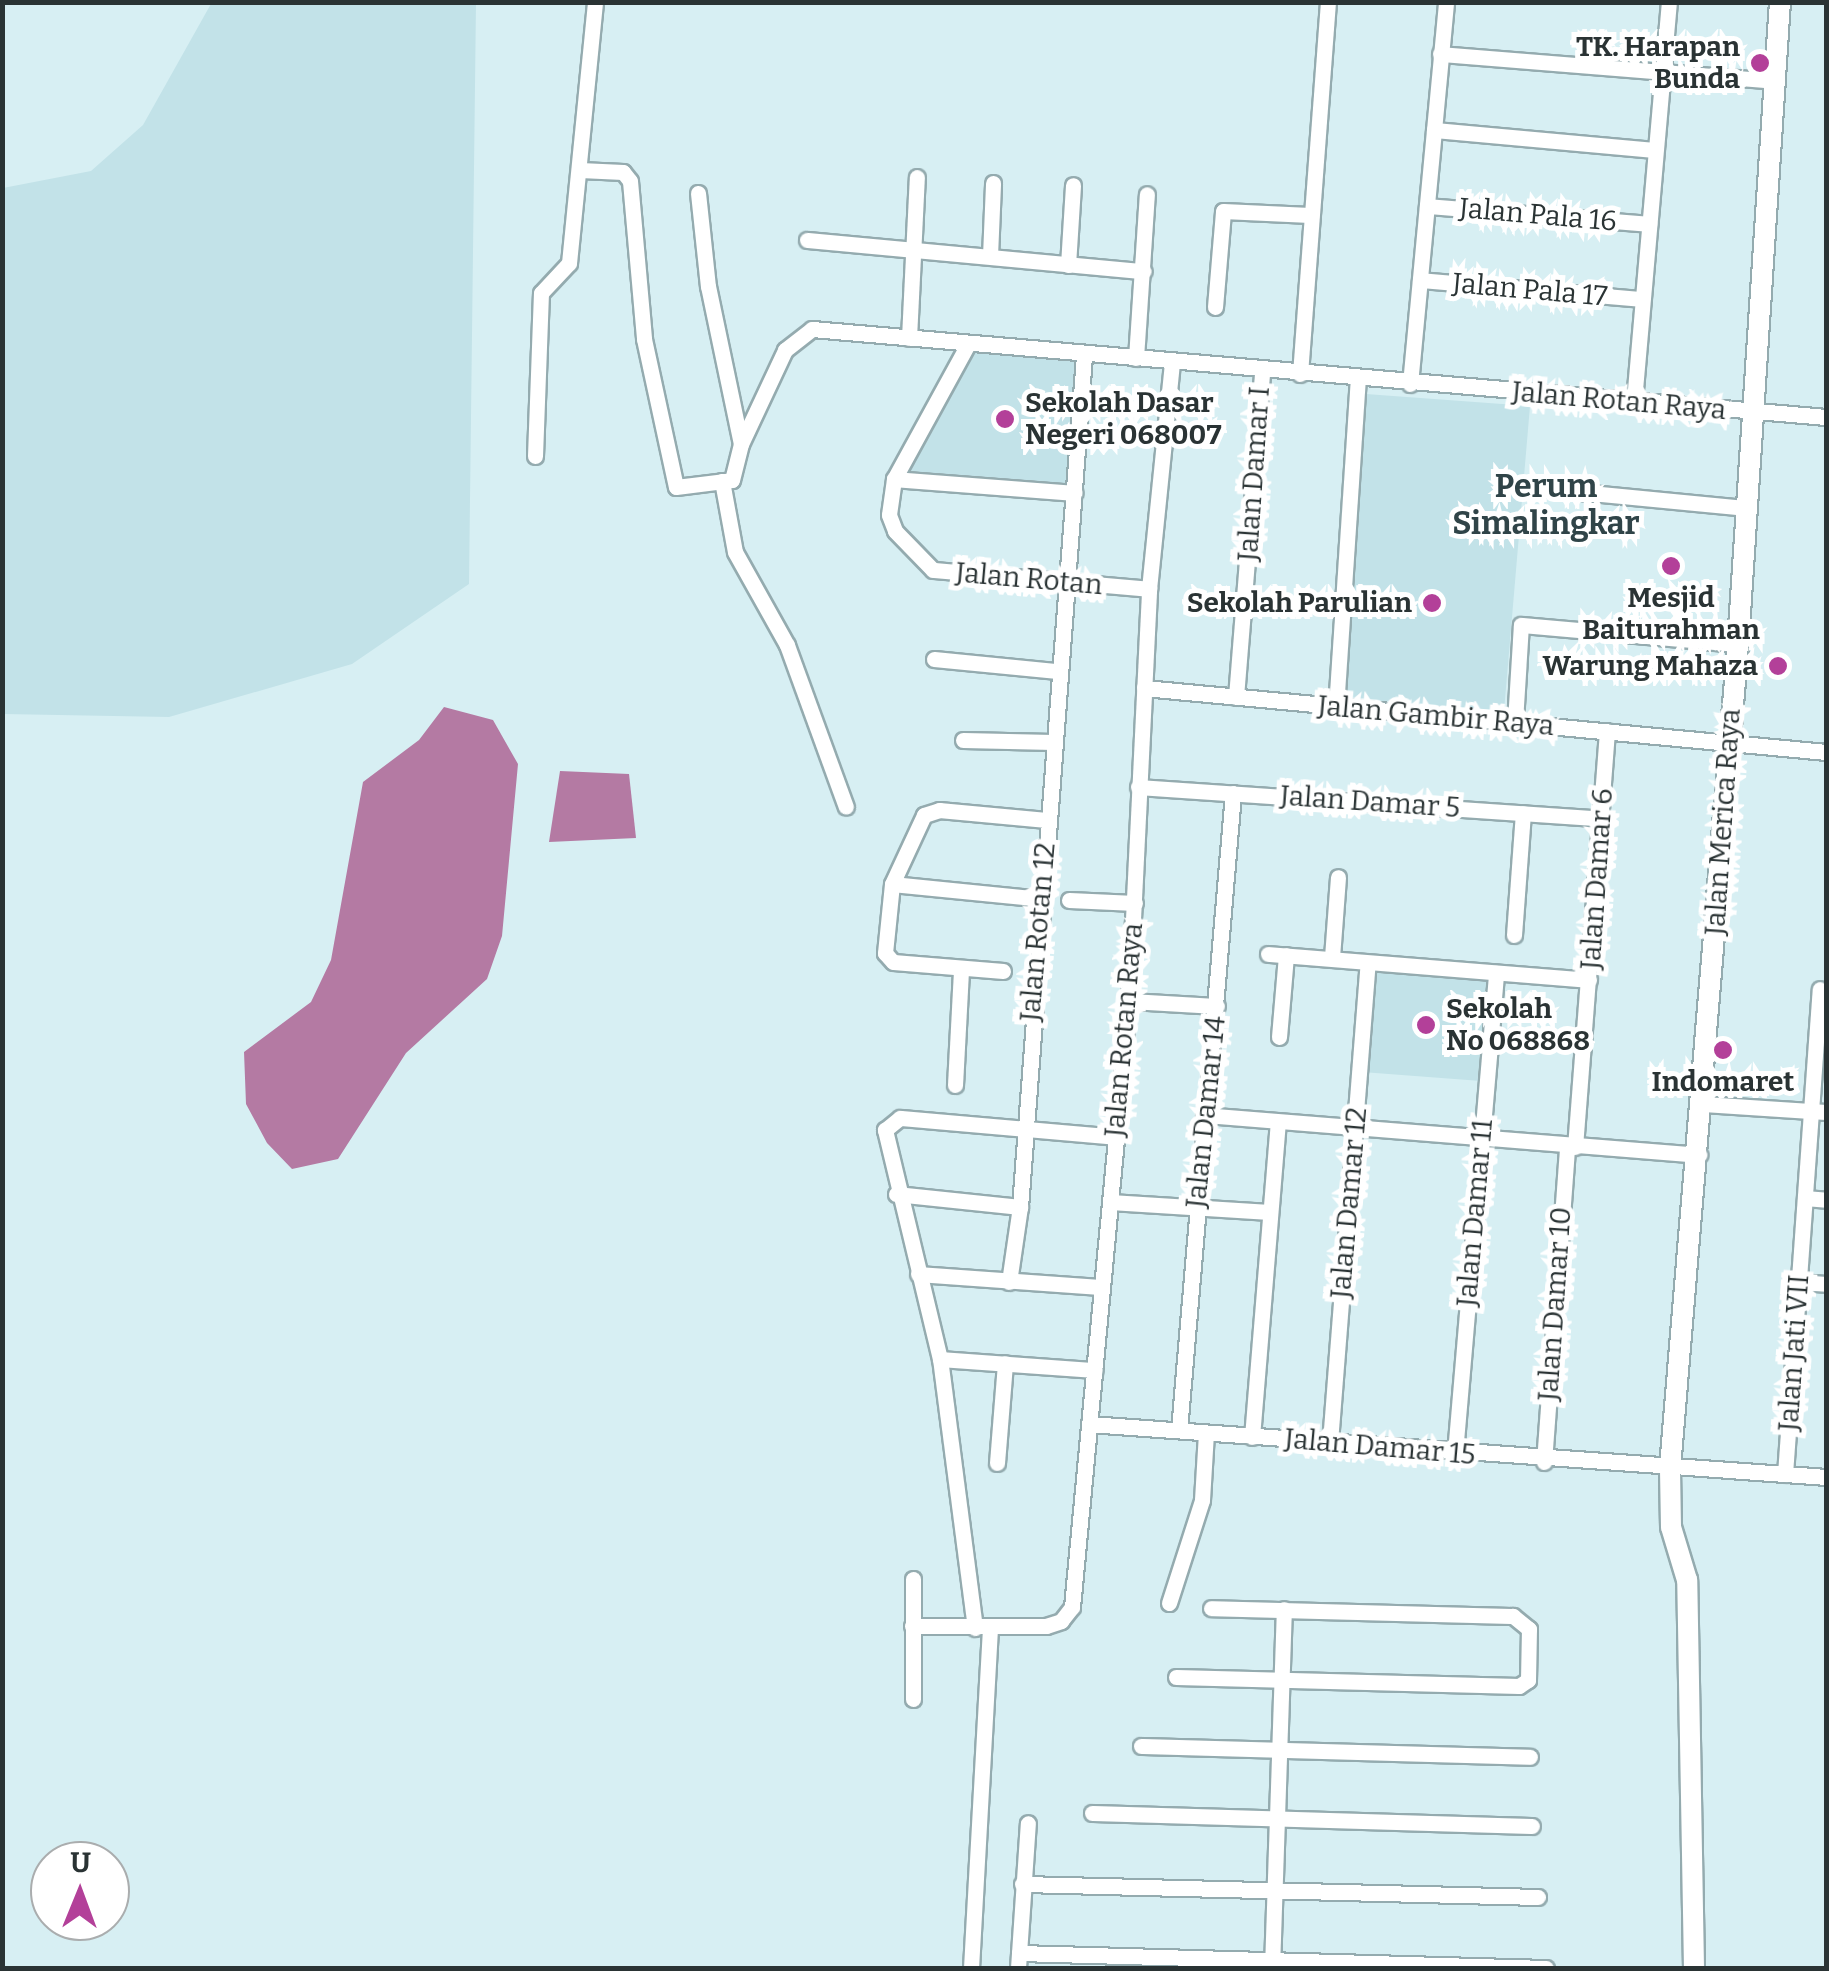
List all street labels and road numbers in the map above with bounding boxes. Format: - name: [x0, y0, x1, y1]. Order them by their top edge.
- street label: Jalan Pala 16: [1458, 191, 1618, 239]
- street label: Jalan Pala 17: [1451, 266, 1609, 314]
- street label: Jalan Rotan Raya: [1511, 375, 1727, 427]
- street label: Jalan Damar I: [1231, 386, 1277, 562]
- street label: Jalan Rotan: [954, 556, 1104, 602]
- street label: Jalan Gambir Raya: [1316, 689, 1556, 743]
- street label: Jalan Merica Raya: [1698, 707, 1748, 937]
- street label: Jalan Damar 5: [1279, 779, 1461, 825]
- street label: Jalan Damar 6: [1574, 787, 1620, 971]
- street label: Jalan Rotan 12: [1013, 841, 1063, 1023]
- street label: Jalan Rotan Raya: [1098, 922, 1150, 1138]
- street label: Jalan Damar 14: [1179, 1014, 1233, 1210]
- street label: Jalan Damar 12: [1324, 1106, 1374, 1300]
- street label: Jalan Damar 11: [1450, 1118, 1500, 1308]
- street label: Jalan Damar 10: [1531, 1206, 1579, 1402]
- street label: Jalan Jati VII: [1772, 1274, 1816, 1432]
- street label: Jalan Damar 15: [1283, 1422, 1477, 1472]

